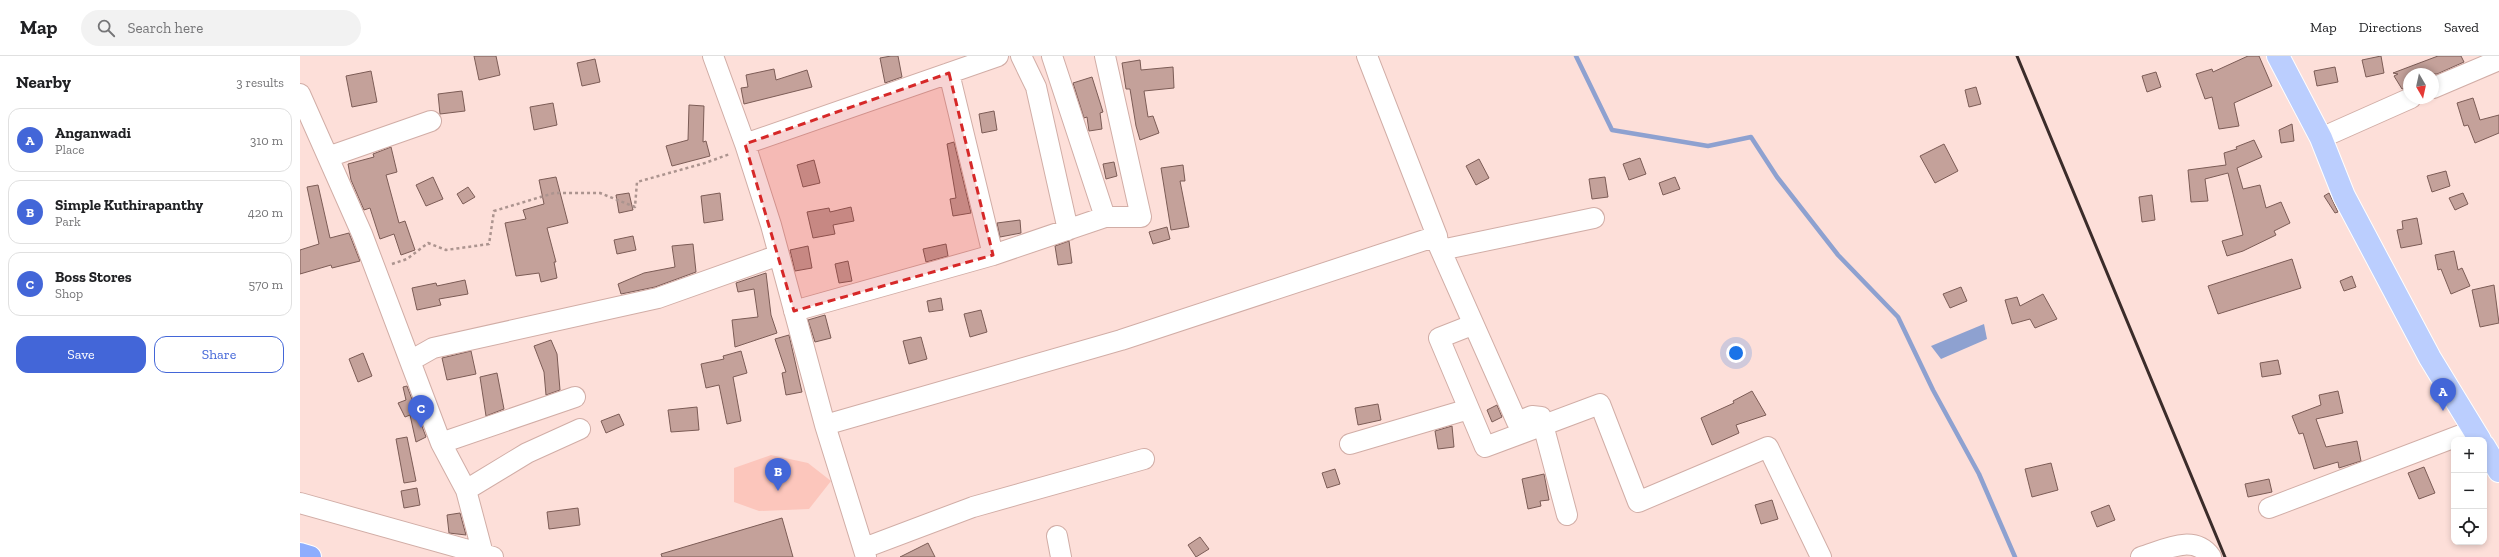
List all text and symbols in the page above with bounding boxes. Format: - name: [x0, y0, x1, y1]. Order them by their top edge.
- search box: [81, 10, 361, 46]
- text: Map: [20, 16, 57, 39]
- icon: search: [95, 17, 117, 39]
- text: Search here: [127, 19, 203, 37]
- text: Map: [2310, 19, 2337, 36]
- text: Directions: [2359, 19, 2422, 36]
- text: Saved: [2444, 19, 2479, 36]
- north arrow: [2403, 68, 2439, 104]
- text: Nearby: [16, 72, 71, 92]
- text: 3 results: [236, 75, 284, 90]
- text: Anganwadi: [55, 124, 131, 142]
- text: A: [26, 133, 34, 148]
- text: 310 m: [250, 133, 283, 148]
- text: Place: [55, 142, 84, 157]
- text: Simple Kuthirapanthy: [55, 196, 203, 214]
- text: B: [26, 205, 34, 220]
- text: 420 m: [248, 205, 283, 220]
- text: Park: [55, 214, 81, 229]
- text: Boss Stores: [55, 268, 132, 286]
- text: C: [26, 277, 34, 292]
- text: 570 m: [249, 277, 283, 292]
- text: Shop: [55, 286, 83, 301]
- button: Save: [16, 336, 146, 373]
- button: Share: [154, 336, 284, 373]
- your location: [1726, 343, 1746, 363]
- pin: A: [2430, 378, 2456, 411]
- pin: C: [408, 395, 434, 428]
- map controls: [2451, 437, 2487, 545]
- button: +: [2451, 437, 2487, 473]
- pin: B: [765, 458, 791, 491]
- button: −: [2451, 473, 2487, 509]
- button: locate: [2451, 509, 2487, 545]

